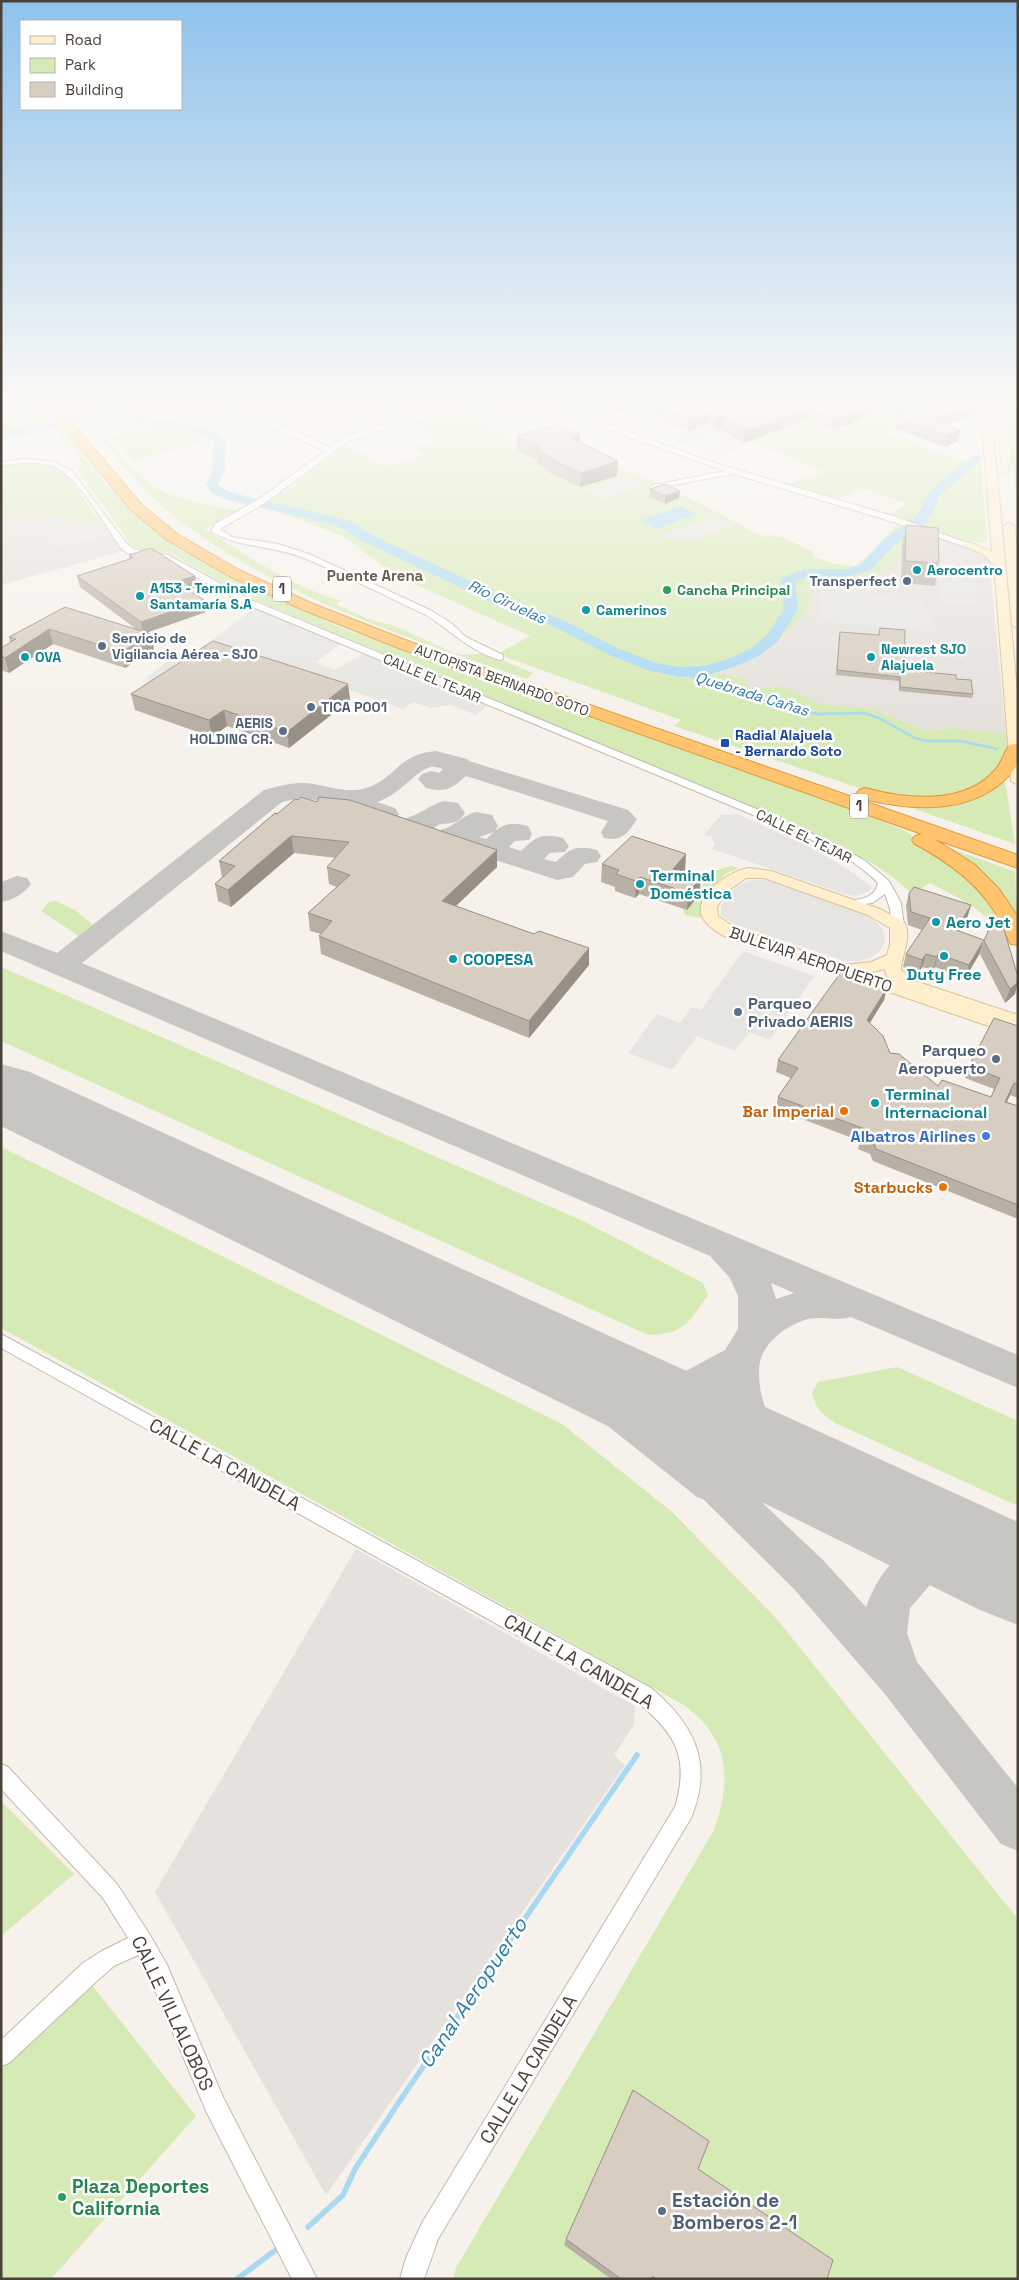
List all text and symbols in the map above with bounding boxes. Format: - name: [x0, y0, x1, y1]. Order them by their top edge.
- legend: [20, 20, 182, 110]
- text: Road: [65, 30, 102, 49]
- text: Park: [65, 55, 96, 74]
- text: Building: [65, 80, 124, 99]
- place label: Aerocentro: [927, 561, 1003, 579]
- marker: Aerocentro: [911, 564, 923, 576]
- district label: Puente Arena: [327, 566, 424, 585]
- place label: Transperfect: [809, 572, 897, 590]
- water label: Río Ciruelas: [465, 575, 550, 628]
- marker: Transperfect: [901, 575, 913, 587]
- road number: 1: [273, 576, 291, 602]
- place label: A153 - Terminales Santamaría S.A: [150, 579, 266, 613]
- place label: Cancha Principal: [677, 581, 790, 599]
- marker: Cancha Principal: [661, 584, 673, 596]
- marker: A153 - Terminales Santamaría S.A: [134, 590, 146, 602]
- place label: Camerinos: [596, 601, 667, 619]
- marker: Camerinos: [580, 604, 592, 616]
- place label: Servicio de Vigilancia Aérea - SJO: [112, 629, 258, 663]
- marker: Servicio de Vigilancia Aérea - SJO: [96, 640, 108, 652]
- street label: AUTOPISTA BERNARDO SOTO: [412, 640, 592, 720]
- place label: Newrest SJO Alajuela: [881, 640, 966, 674]
- place label: OVA: [35, 648, 61, 666]
- street label: CALLE EL TEJAR: [380, 649, 484, 707]
- marker: OVA: [19, 651, 31, 663]
- marker: Newrest SJO Alajuela: [865, 651, 877, 663]
- water label: Quebrada Cañas: [693, 667, 812, 720]
- place label: TICA P001: [321, 698, 387, 716]
- marker: TICA P001: [305, 701, 317, 713]
- place label: AERIS HOLDING CR.: [190, 714, 274, 748]
- marker: AERIS HOLDING CR.: [277, 725, 289, 737]
- place label: Radial Alajuela - Bernardo Soto: [735, 726, 842, 760]
- marker: Radial Alajuela - Bernardo Soto: [719, 737, 731, 749]
- road number: 1: [850, 794, 868, 818]
- street label: CALLE EL TEJAR: [753, 805, 855, 867]
- place label: Terminal Doméstica: [650, 865, 732, 904]
- marker: Terminal Doméstica: [634, 878, 646, 890]
- place label: Aero Jet: [946, 912, 1011, 933]
- marker: Aero Jet: [930, 916, 942, 928]
- street label: BULEVAR AEROPUERTO: [727, 922, 895, 997]
- place label: COOPESA: [463, 949, 533, 970]
- marker: Duty Free: [938, 950, 950, 962]
- marker: COOPESA: [447, 953, 459, 965]
- place label: Duty Free: [907, 964, 981, 985]
- place label: Parqueo Privado AERIS: [748, 993, 853, 1032]
- marker: Parqueo Privado AERIS: [732, 1006, 744, 1018]
- place label: Parqueo Aeropuerto: [898, 1040, 986, 1079]
- marker: Parqueo Aeropuerto: [990, 1053, 1002, 1065]
- place label: Terminal Internacional: [885, 1084, 987, 1123]
- marker: Terminal Internacional: [869, 1097, 881, 1109]
- place label: Bar Imperial: [742, 1101, 834, 1122]
- marker: Bar Imperial: [838, 1105, 850, 1117]
- place label: Albatros Airlines: [851, 1126, 976, 1147]
- marker: Albatros Airlines: [980, 1130, 992, 1142]
- place label: Starbucks: [854, 1177, 933, 1198]
- marker: Starbucks: [937, 1181, 949, 1193]
- street label: CALLE LA CANDELA: [145, 1412, 305, 1517]
- street label: CALLE LA CANDELA: [499, 1608, 658, 1715]
- water label: Canal Aeropuerto: [412, 1911, 534, 2073]
- street label: CALLE VILLALOBOS: [126, 1932, 219, 2095]
- street label: CALLE LA CANDELA: [474, 1990, 583, 2148]
- place label: Plaza Deportes California: [72, 2174, 209, 2221]
- place label: Estación de Bomberos 2-1: [672, 2188, 797, 2235]
- marker: Plaza Deportes California: [56, 2191, 68, 2203]
- marker: Estación de Bomberos 2-1: [656, 2205, 668, 2217]

